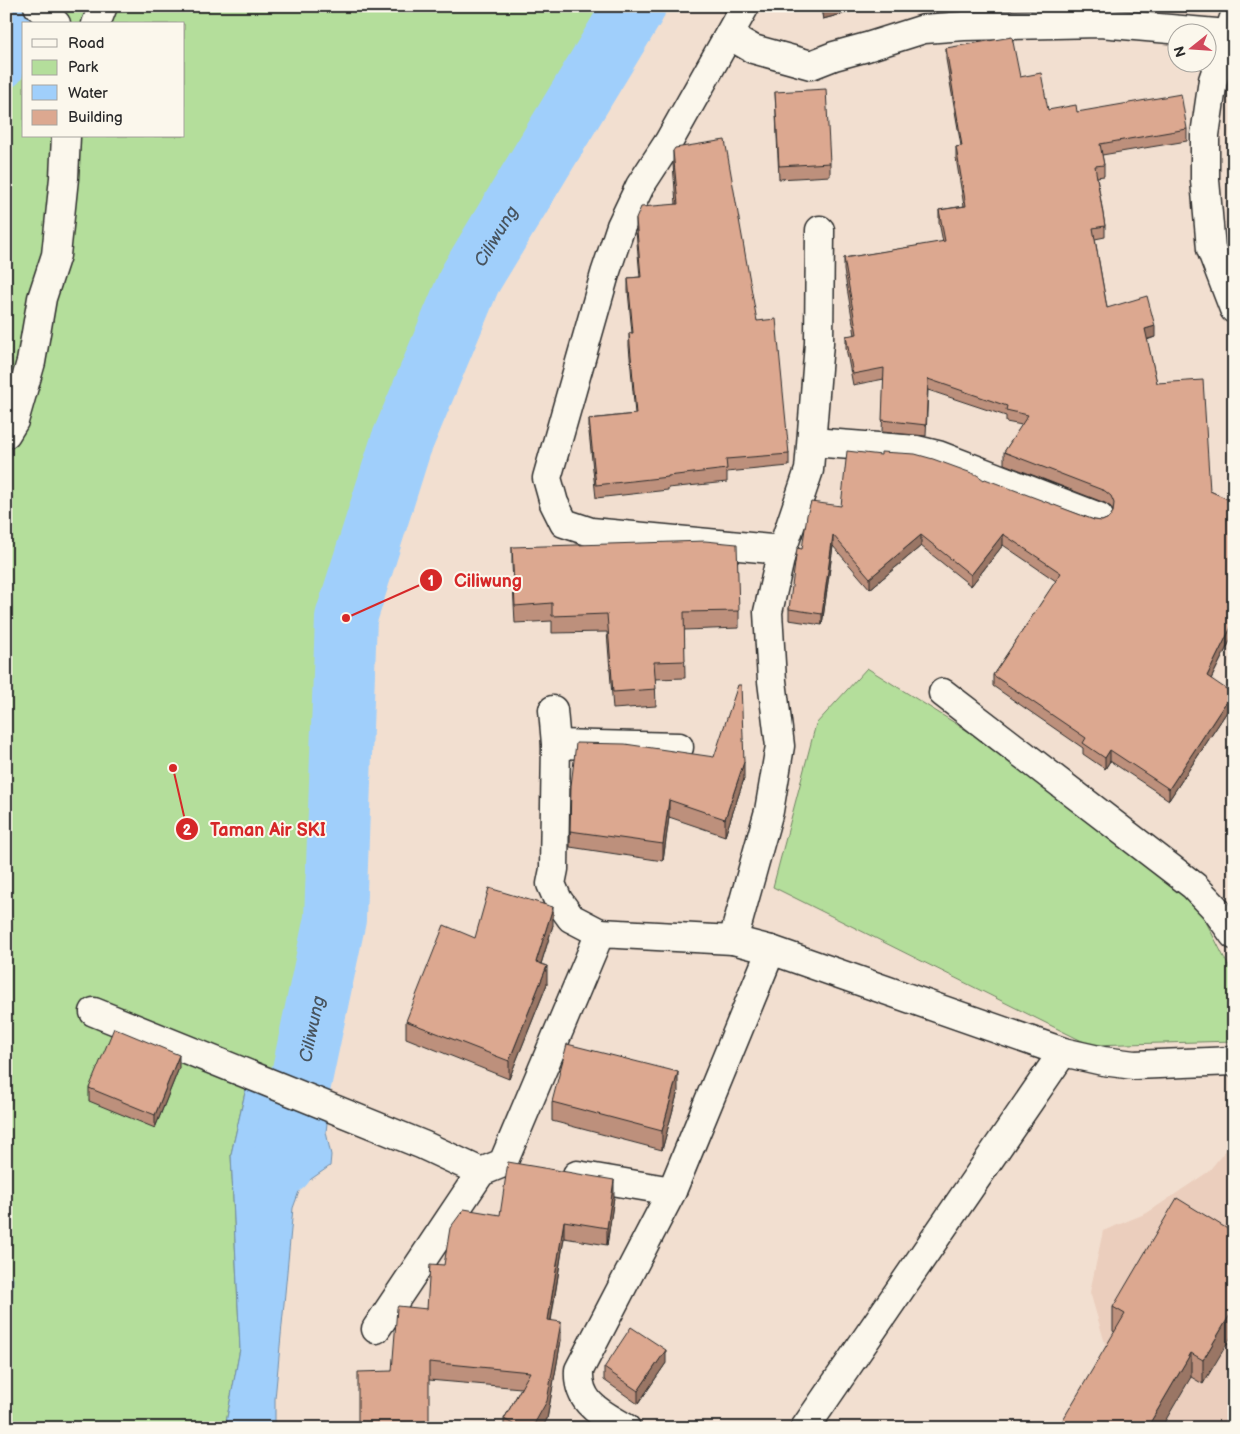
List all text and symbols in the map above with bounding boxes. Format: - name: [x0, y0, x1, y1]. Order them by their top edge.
- legend: [22, 22, 185, 138]
- north arrow: [1168, 22, 1218, 72]
- text: Road: [68, 34, 104, 53]
- text: N: [1170, 44, 1190, 59]
- text: Park: [68, 58, 99, 77]
- text: Water: [68, 84, 108, 103]
- text: Building: [68, 108, 123, 127]
- water label: Ciliwung: [470, 202, 522, 270]
- callout: Ciliwung: [419, 564, 532, 597]
- text: Ciliwung: [454, 571, 522, 592]
- text: 1: [428, 572, 434, 591]
- callout: Taman Air SKI: [175, 813, 336, 846]
- text: Taman Air SKI: [210, 820, 326, 841]
- text: 2: [183, 821, 192, 840]
- water label: Ciliwung: [295, 994, 329, 1064]

